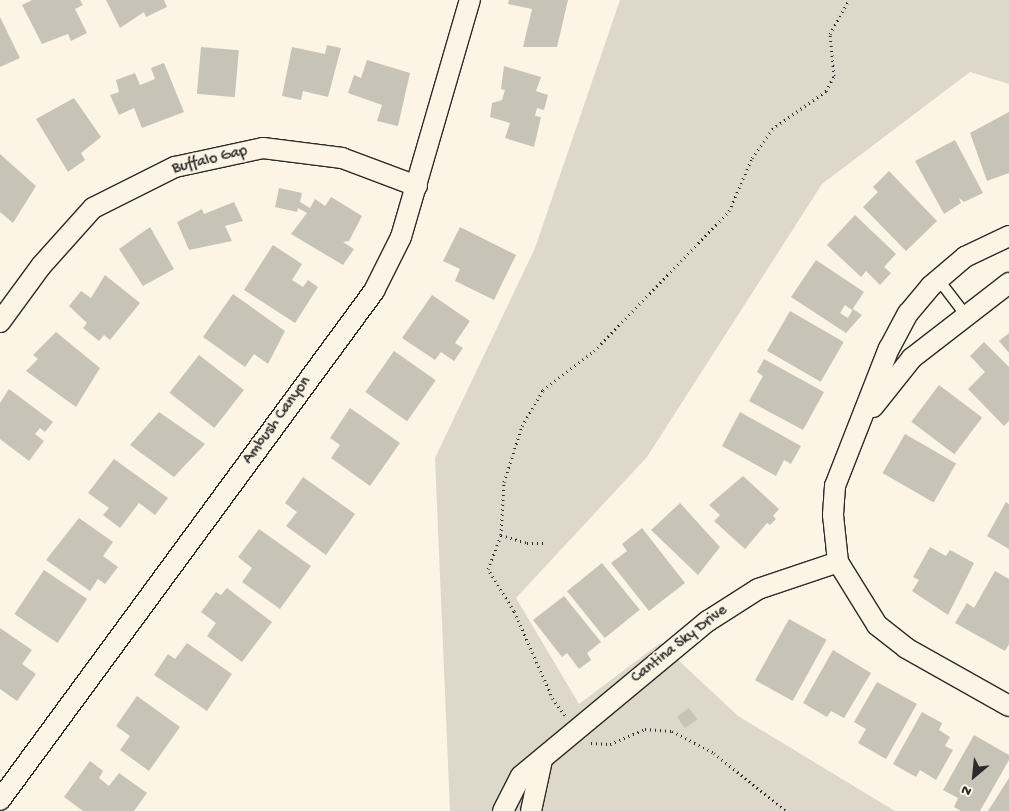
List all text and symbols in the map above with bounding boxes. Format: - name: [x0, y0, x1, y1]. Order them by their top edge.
- street label: Buffalo Gap: [170, 142, 250, 180]
- street label: Ambush Canyon: [240, 373, 316, 469]
- street label: Cantina Sky Drive: [628, 602, 732, 688]
- north arrow: [949, 751, 999, 801]
- text: N: [959, 780, 975, 799]

